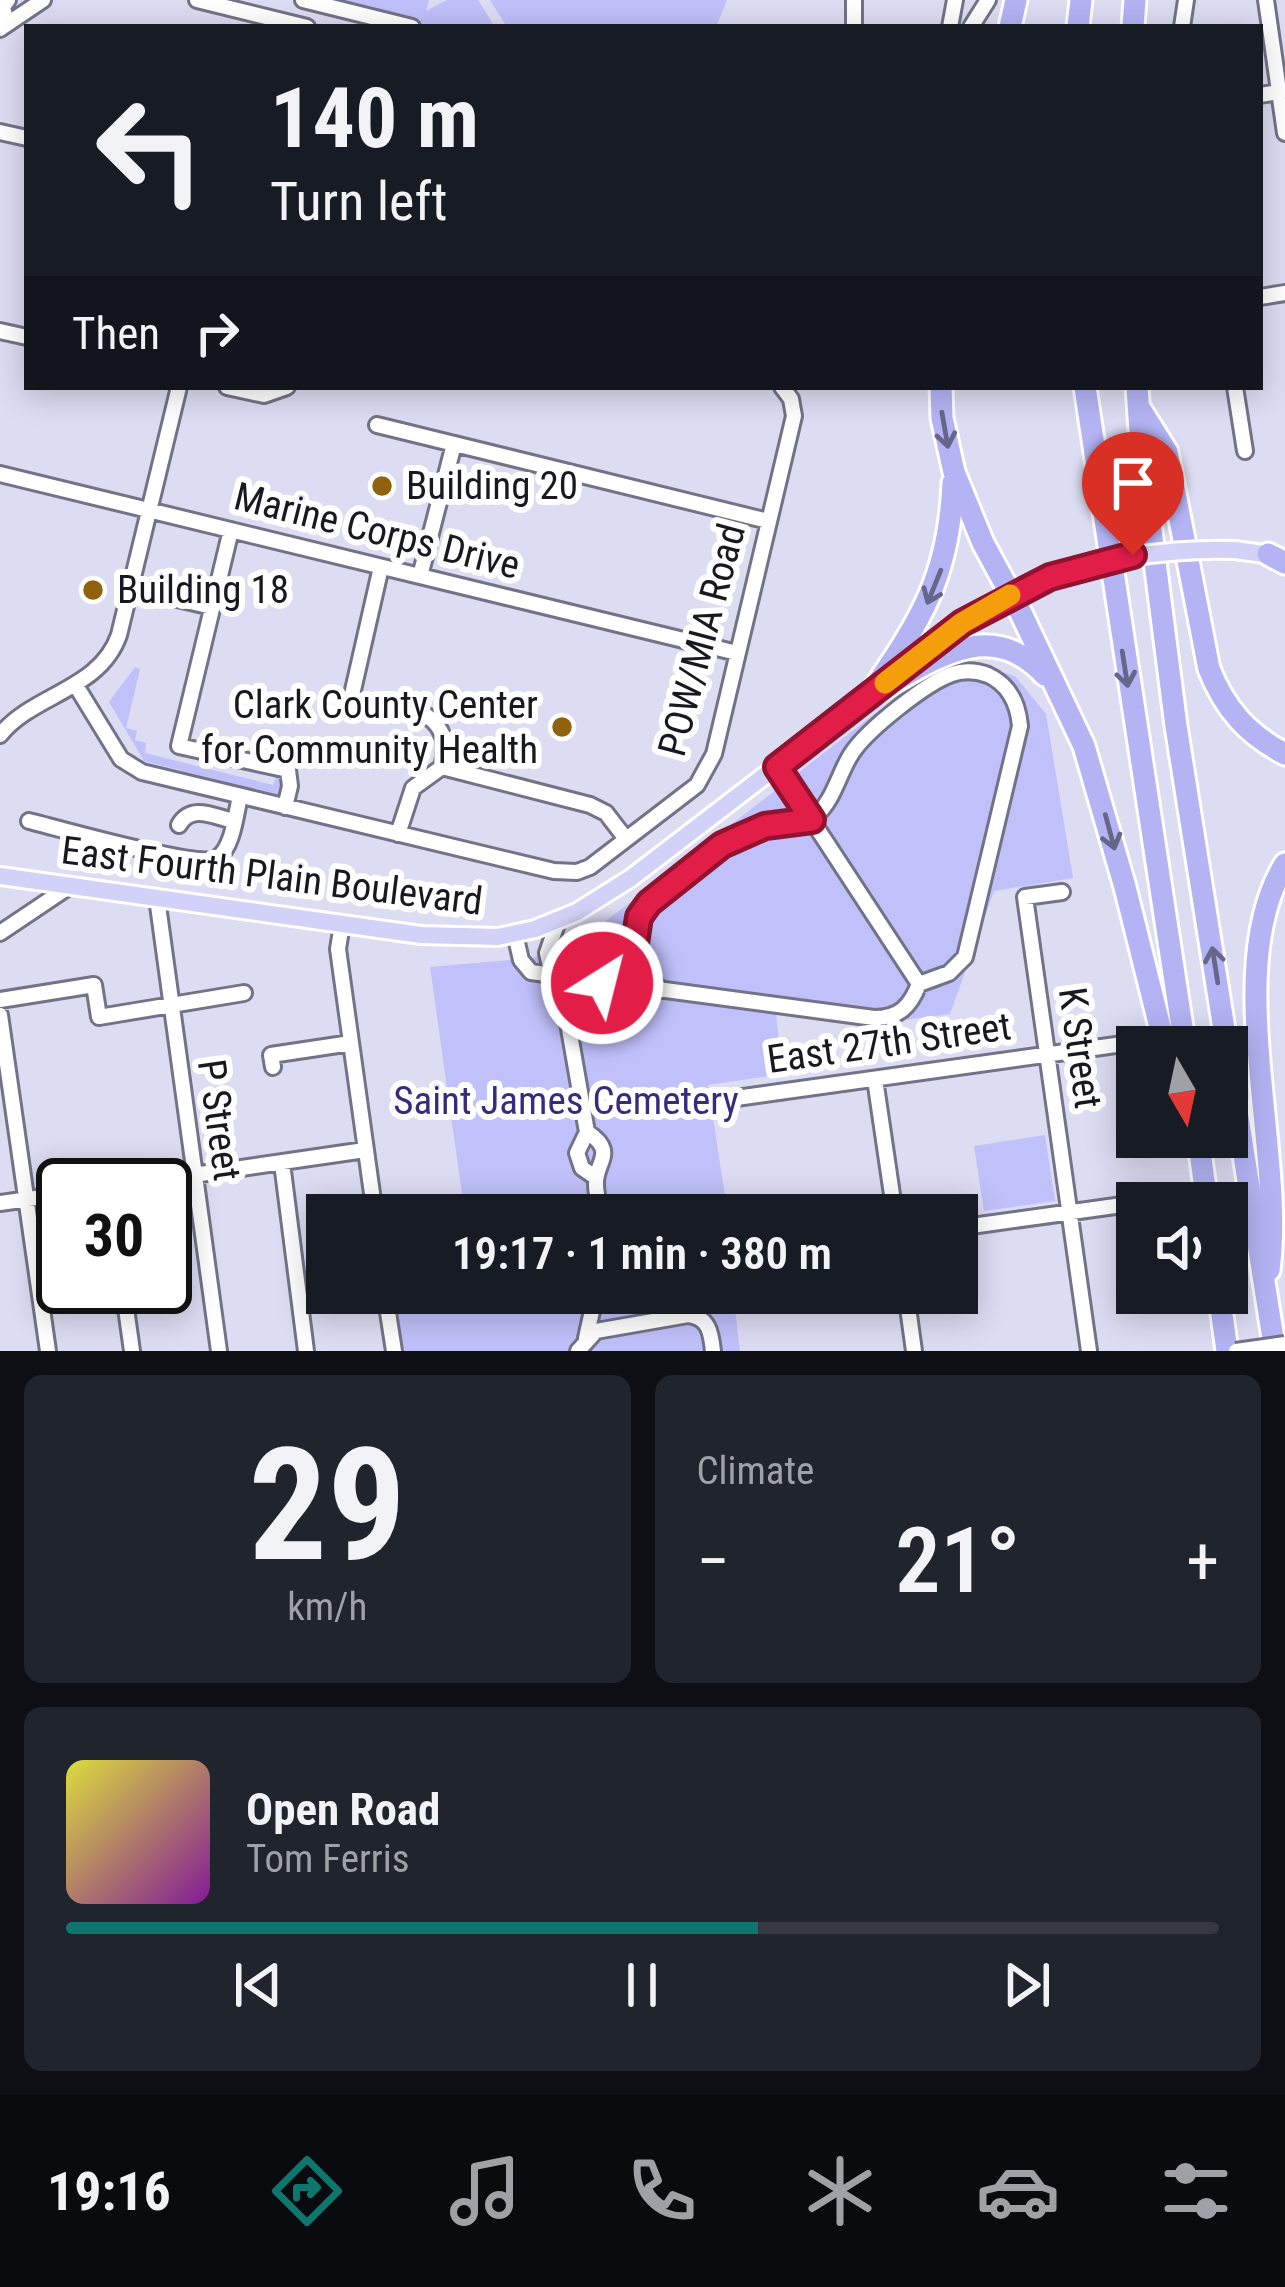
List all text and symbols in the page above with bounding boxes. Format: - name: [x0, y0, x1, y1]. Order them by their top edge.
- text: 140 m: [270, 69, 479, 168]
- icon: left: [72, 72, 228, 228]
- text: Turn left: [270, 170, 447, 233]
- icon: right: [184, 300, 250, 366]
- text: Then: [72, 307, 160, 360]
- one-way arrow: [935, 409, 958, 448]
- pin: [1082, 432, 1184, 555]
- icon: arrive: [1100, 450, 1166, 516]
- place label: Building 20: [406, 463, 578, 509]
- street label: Marine Corps Drive: [230, 473, 524, 589]
- marker: Building 20: [369, 473, 395, 499]
- street label: POW/MIA Road: [649, 519, 755, 761]
- place label: Building 18: [117, 567, 289, 613]
- one-way arrow: [922, 567, 943, 604]
- marker: Building 18: [80, 577, 106, 603]
- one-way arrow: [1114, 649, 1137, 688]
- place label: Clark County Center for Community Health: [201, 682, 538, 773]
- marker: Clark County Center for Community Health: [549, 714, 575, 740]
- one-way arrow: [1101, 812, 1123, 850]
- street label: East Fourth Plain Boulevard: [59, 827, 485, 925]
- position arrow: [539, 920, 665, 1046]
- one-way arrow: [1203, 946, 1226, 985]
- street label: K Street: [1049, 985, 1111, 1111]
- street label: East 27th Street: [764, 1003, 1014, 1083]
- north arrow: [1116, 1026, 1248, 1158]
- map controls: [1116, 1026, 1248, 1314]
- street label: P Street: [188, 1056, 250, 1184]
- park label: Saint James Cemetery: [393, 1078, 739, 1124]
- speed limit sign: 30: [36, 1158, 192, 1314]
- button: sound: [1116, 1182, 1248, 1314]
- text: 19:17 · 1 min · 380 m: [452, 1227, 832, 1280]
- text: 29: [248, 1414, 406, 1597]
- text: Climate: [697, 1448, 814, 1494]
- text: 21°: [895, 1509, 1020, 1614]
- text: −: [697, 1523, 730, 1600]
- text: +: [1186, 1523, 1219, 1600]
- text: km/h: [287, 1584, 367, 1630]
- text: Open Road: [246, 1783, 440, 1836]
- text: Tom Ferris: [246, 1836, 409, 1882]
- icon: previous: [225, 1952, 291, 2018]
- icon: pause: [609, 1952, 675, 2018]
- icon: next: [994, 1952, 1060, 2018]
- icon: directions: [265, 2149, 349, 2233]
- icon: music: [443, 2149, 527, 2233]
- icon: phone: [620, 2149, 704, 2233]
- icon: climate: [798, 2149, 882, 2233]
- icon: car: [976, 2149, 1060, 2233]
- icon: filters: [1154, 2149, 1238, 2233]
- text: 19:16: [47, 2160, 171, 2223]

